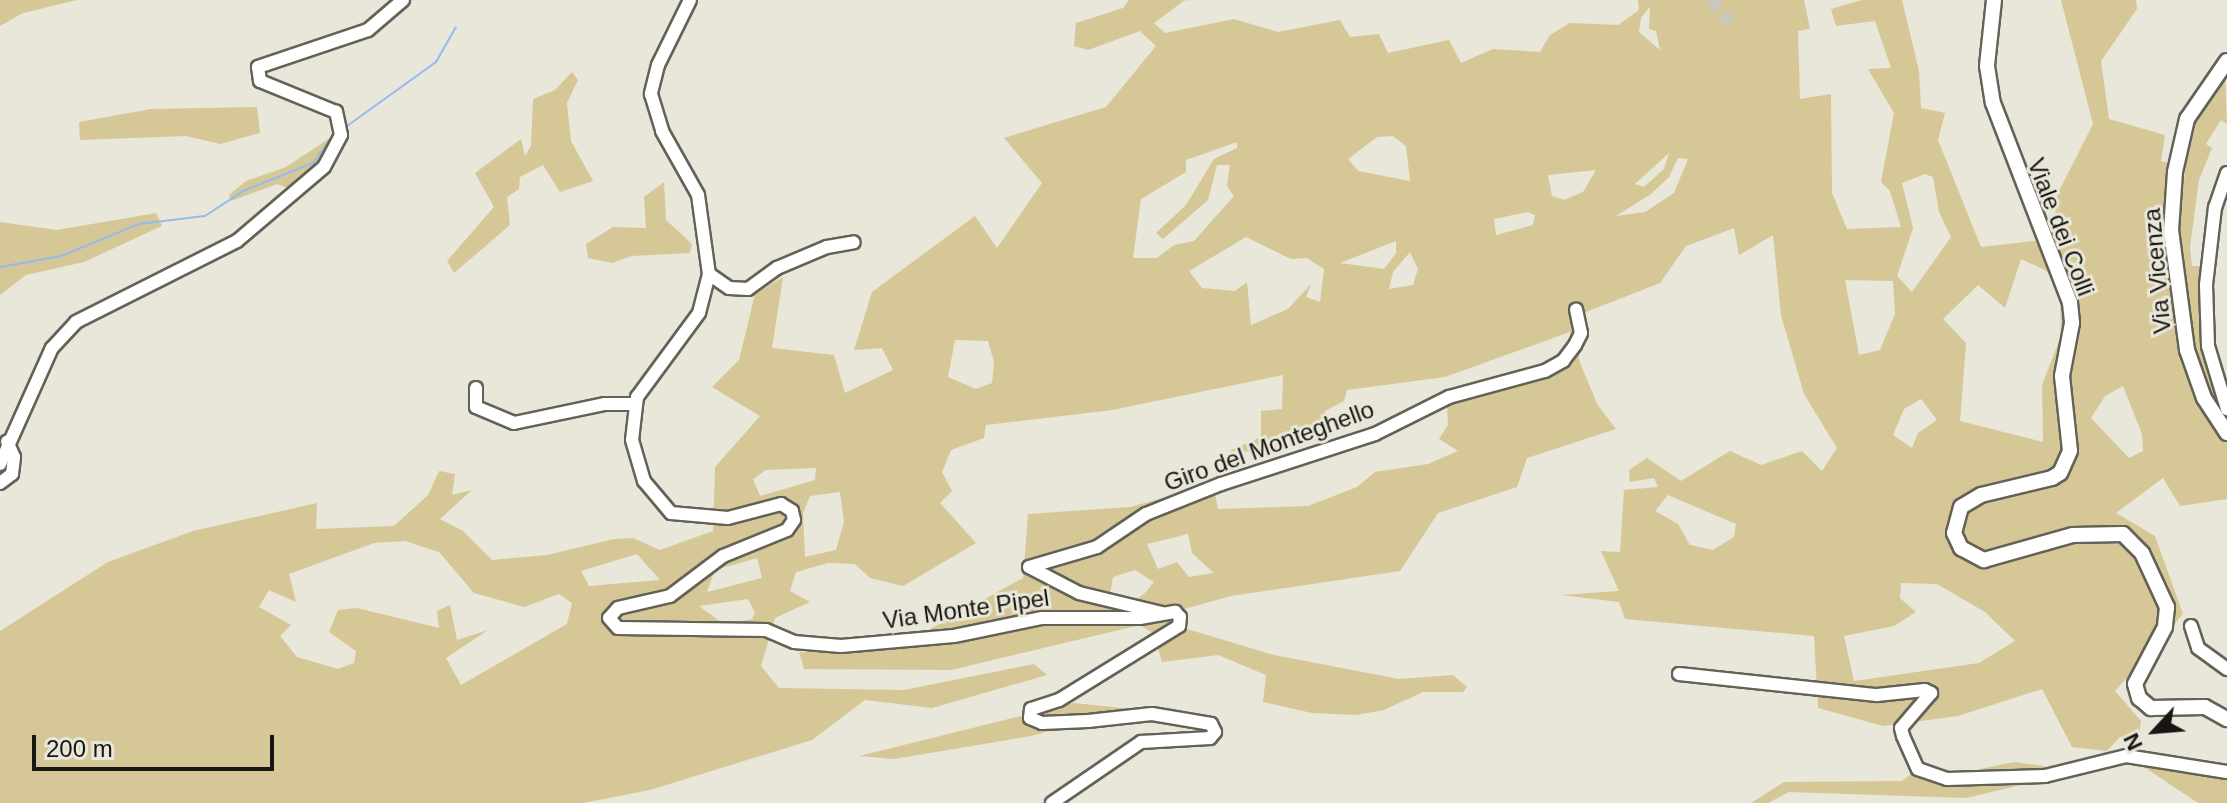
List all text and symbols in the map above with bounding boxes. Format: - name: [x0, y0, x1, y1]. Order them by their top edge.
- street label: Viale dei Colli: [2022, 154, 2100, 300]
- street label: Via Vicenza: [2137, 207, 2177, 335]
- street label: Giro del Monteghello: [1160, 395, 1378, 497]
- street label: Via Monte Pipel: [881, 583, 1051, 635]
- north arrow: [2115, 691, 2195, 771]
- scale bar: [36, 719, 278, 769]
- text: N: [2118, 729, 2148, 754]
- text: 200 m: [46, 735, 113, 762]

